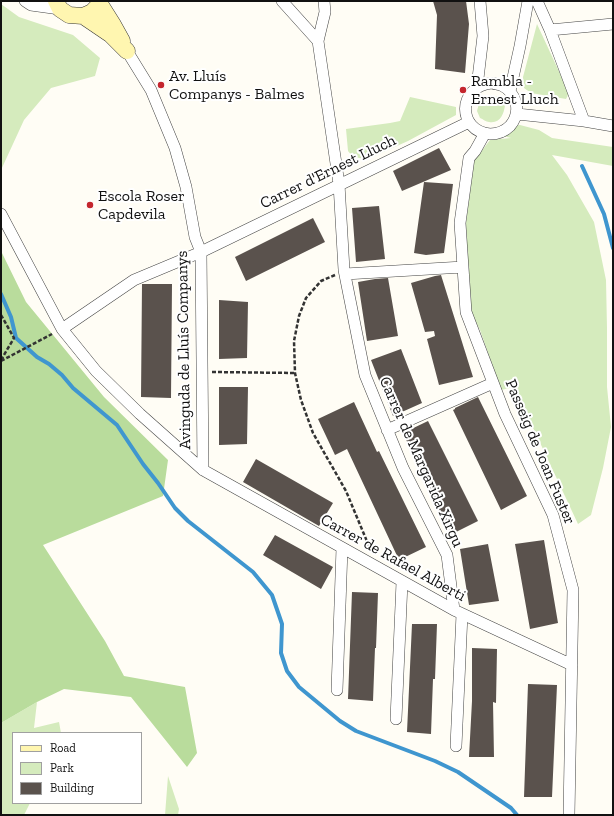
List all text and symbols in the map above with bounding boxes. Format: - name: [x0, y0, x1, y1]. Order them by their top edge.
- place label: Av. Lluís Companys - Balmes: [169, 66, 304, 104]
- place label: Rambla - Ernest Lluch: [471, 71, 559, 109]
- marker: Av. Lluís Companys - Balmes: [156, 80, 166, 90]
- marker: Rambla - Ernest Lluch: [458, 85, 468, 95]
- street label: Carrer d'Ernest Lluch: [257, 131, 399, 213]
- place label: Escola Roser Capdevila: [98, 186, 185, 224]
- marker: Escola Roser Capdevila: [85, 200, 95, 210]
- street label: Avinguda de Lluís Companys: [173, 250, 195, 450]
- street label: Carrer de Margarida Xirgu: [375, 374, 467, 550]
- street label: Passeig de Joan Fuster: [501, 377, 579, 527]
- street label: Carrer de Rafael Alberti: [317, 510, 469, 606]
- legend: [12, 732, 142, 804]
- text: Road: [50, 741, 76, 755]
- text: Park: [50, 761, 74, 775]
- text: Building: [50, 781, 94, 795]

